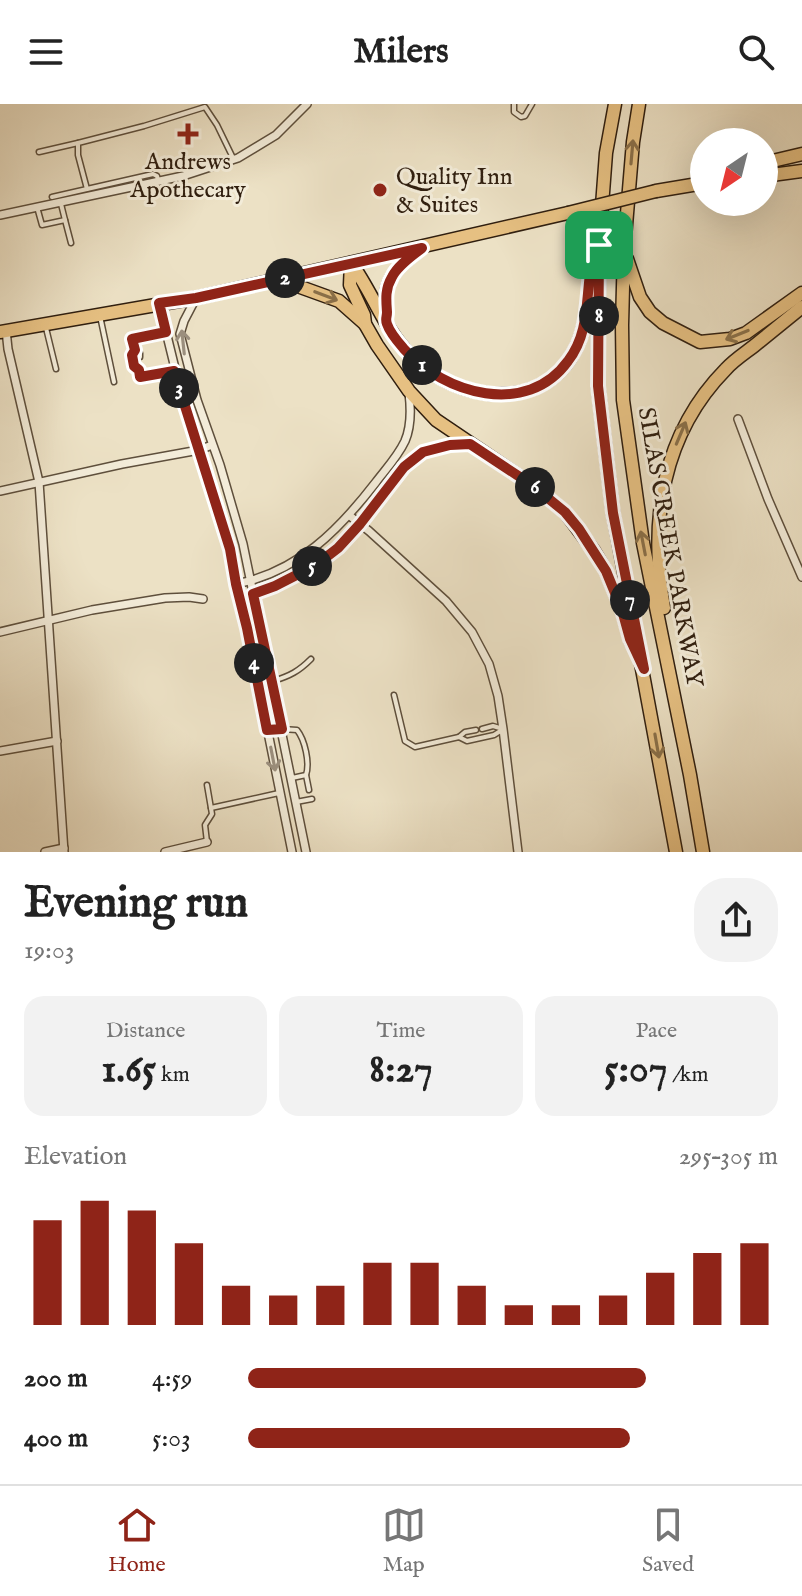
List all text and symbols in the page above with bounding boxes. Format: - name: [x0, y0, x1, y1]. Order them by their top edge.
- text: Milers: [353, 29, 449, 75]
- icon: menu: [24, 30, 68, 74]
- icon: search: [734, 30, 778, 74]
- marker: Andrews Apothecary: [179, 125, 197, 143]
- north arrow: [690, 128, 778, 216]
- map controls: [690, 128, 778, 216]
- one-way arrow: [625, 139, 640, 166]
- place label: Andrews Apothecary: [129, 147, 246, 206]
- place label: Quality Inn & Suites: [396, 162, 513, 221]
- marker: Quality Inn & Suites: [371, 181, 389, 199]
- pin: [565, 211, 633, 279]
- icon: arrive: [577, 223, 621, 267]
- pin: 2: [265, 258, 305, 298]
- text: 2: [280, 264, 290, 292]
- one-way arrow: [313, 290, 338, 304]
- pin: 8: [579, 296, 619, 336]
- text: 8: [595, 302, 603, 330]
- one-way arrow: [176, 329, 191, 355]
- one-way arrow: [725, 329, 750, 343]
- pin: 1: [402, 345, 442, 385]
- text: 1: [418, 351, 426, 379]
- pin: 3: [159, 368, 199, 408]
- text: 3: [175, 374, 183, 402]
- street label: SILAS CREEK PARKWAY: [630, 405, 710, 691]
- one-way arrow: [675, 421, 690, 446]
- pin: 6: [515, 467, 555, 507]
- text: 6: [530, 473, 540, 501]
- one-way arrow: [634, 530, 649, 556]
- pin: 5: [292, 546, 332, 586]
- text: 5: [308, 552, 316, 580]
- pin: 7: [610, 580, 650, 620]
- text: 7: [625, 586, 635, 614]
- pin: 4: [234, 643, 274, 683]
- text: 4: [249, 649, 259, 677]
- one-way arrow: [651, 733, 666, 758]
- one-way arrow: [266, 745, 281, 771]
- text: Evening run: [24, 876, 248, 932]
- button: share: [694, 878, 778, 962]
- text: 19:03: [24, 934, 74, 967]
- text: Distance: [106, 1017, 185, 1045]
- text: Time: [377, 1017, 425, 1045]
- text: Pace: [636, 1017, 677, 1045]
- text: 1.65: [101, 1045, 156, 1096]
- text: 8:27: [369, 1045, 433, 1096]
- text: 5:07: [604, 1045, 667, 1096]
- text: km: [156, 1061, 190, 1089]
- text: /km: [667, 1061, 709, 1089]
- text: Elevation: [24, 1140, 127, 1173]
- text: 295–305 m: [679, 1140, 778, 1173]
- text: 200 m: [24, 1362, 88, 1395]
- text: 4:59: [152, 1362, 192, 1395]
- text: 400 m: [24, 1422, 88, 1455]
- text: 5:03: [152, 1422, 191, 1455]
- tab: Home: [108, 1503, 166, 1579]
- tab: Map: [382, 1503, 426, 1579]
- tab: Saved: [642, 1503, 694, 1579]

